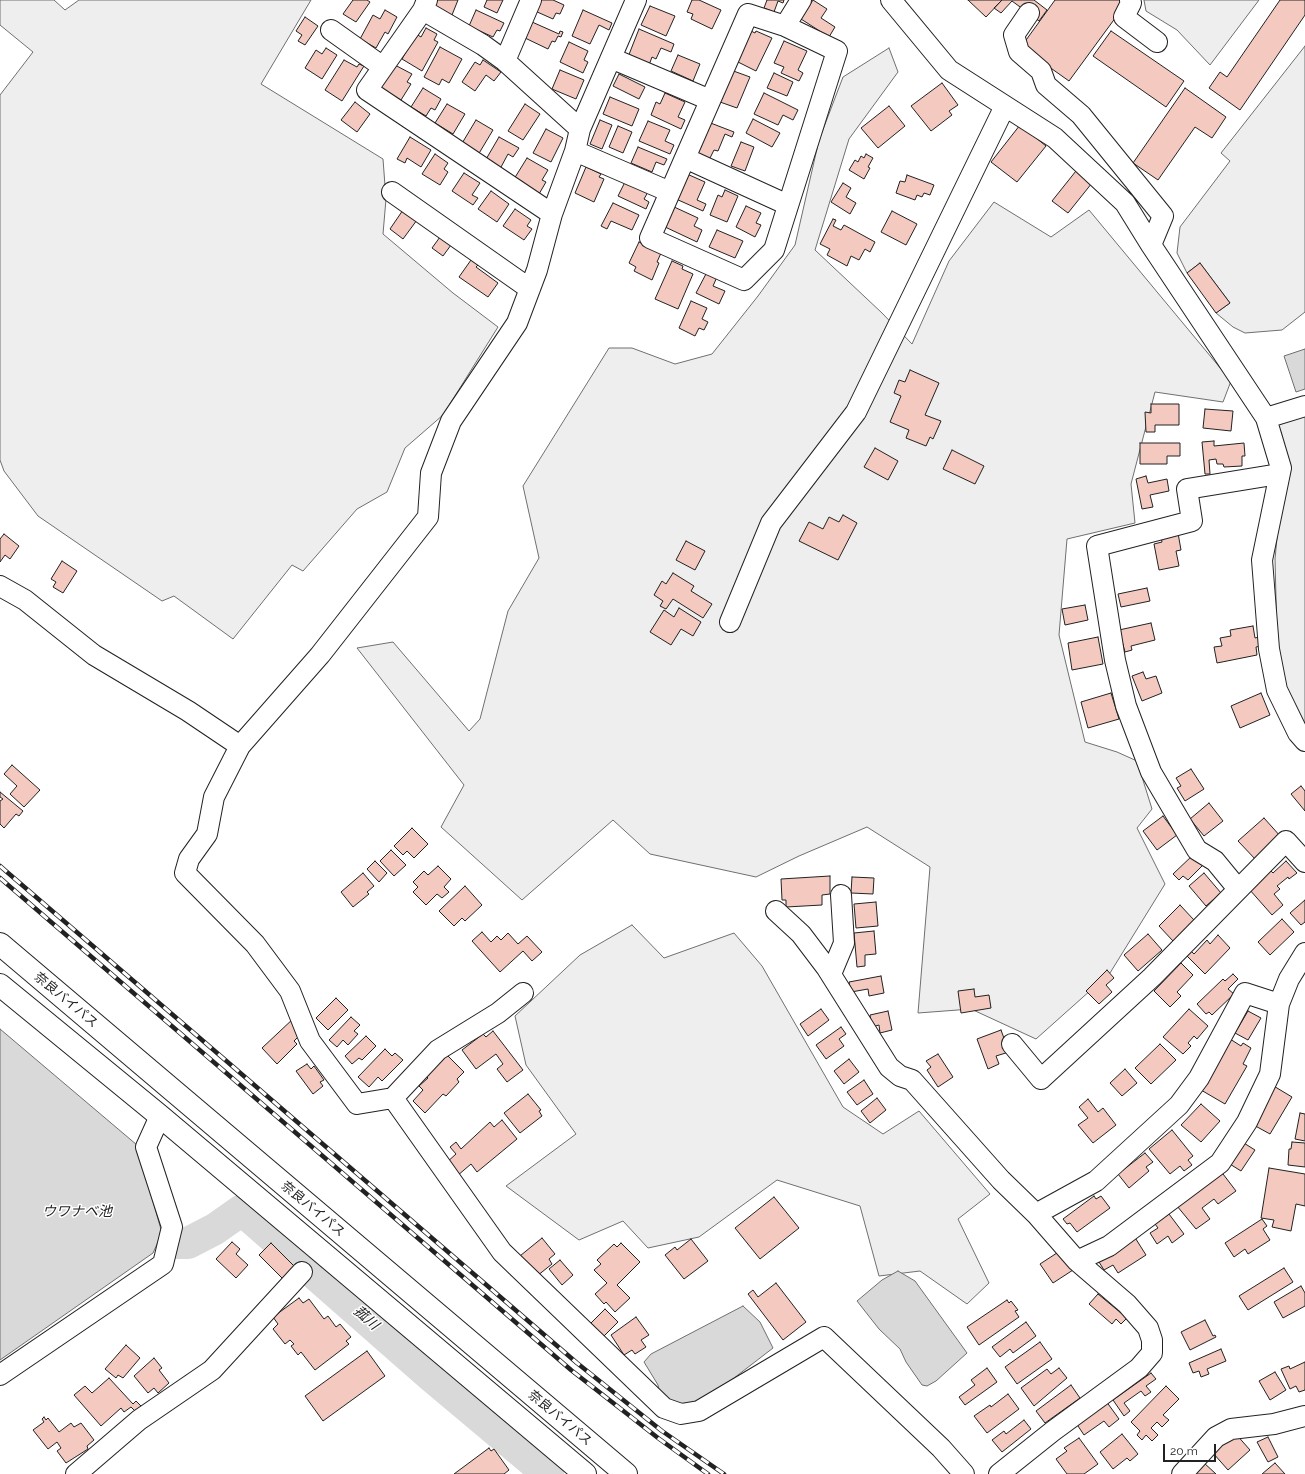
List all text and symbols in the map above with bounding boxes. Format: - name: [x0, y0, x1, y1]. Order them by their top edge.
- street label: 奈良バイパス: [31, 969, 101, 1031]
- street label: 奈良バイパス: [278, 1178, 348, 1240]
- water label: ウワナベ池: [42, 1204, 112, 1220]
- water label: 菰川: [350, 1302, 382, 1334]
- street label: 奈良バイパス: [525, 1387, 595, 1449]
- scale bar: [1165, 1436, 1218, 1462]
- text: 20 m: [1170, 1444, 1198, 1458]

